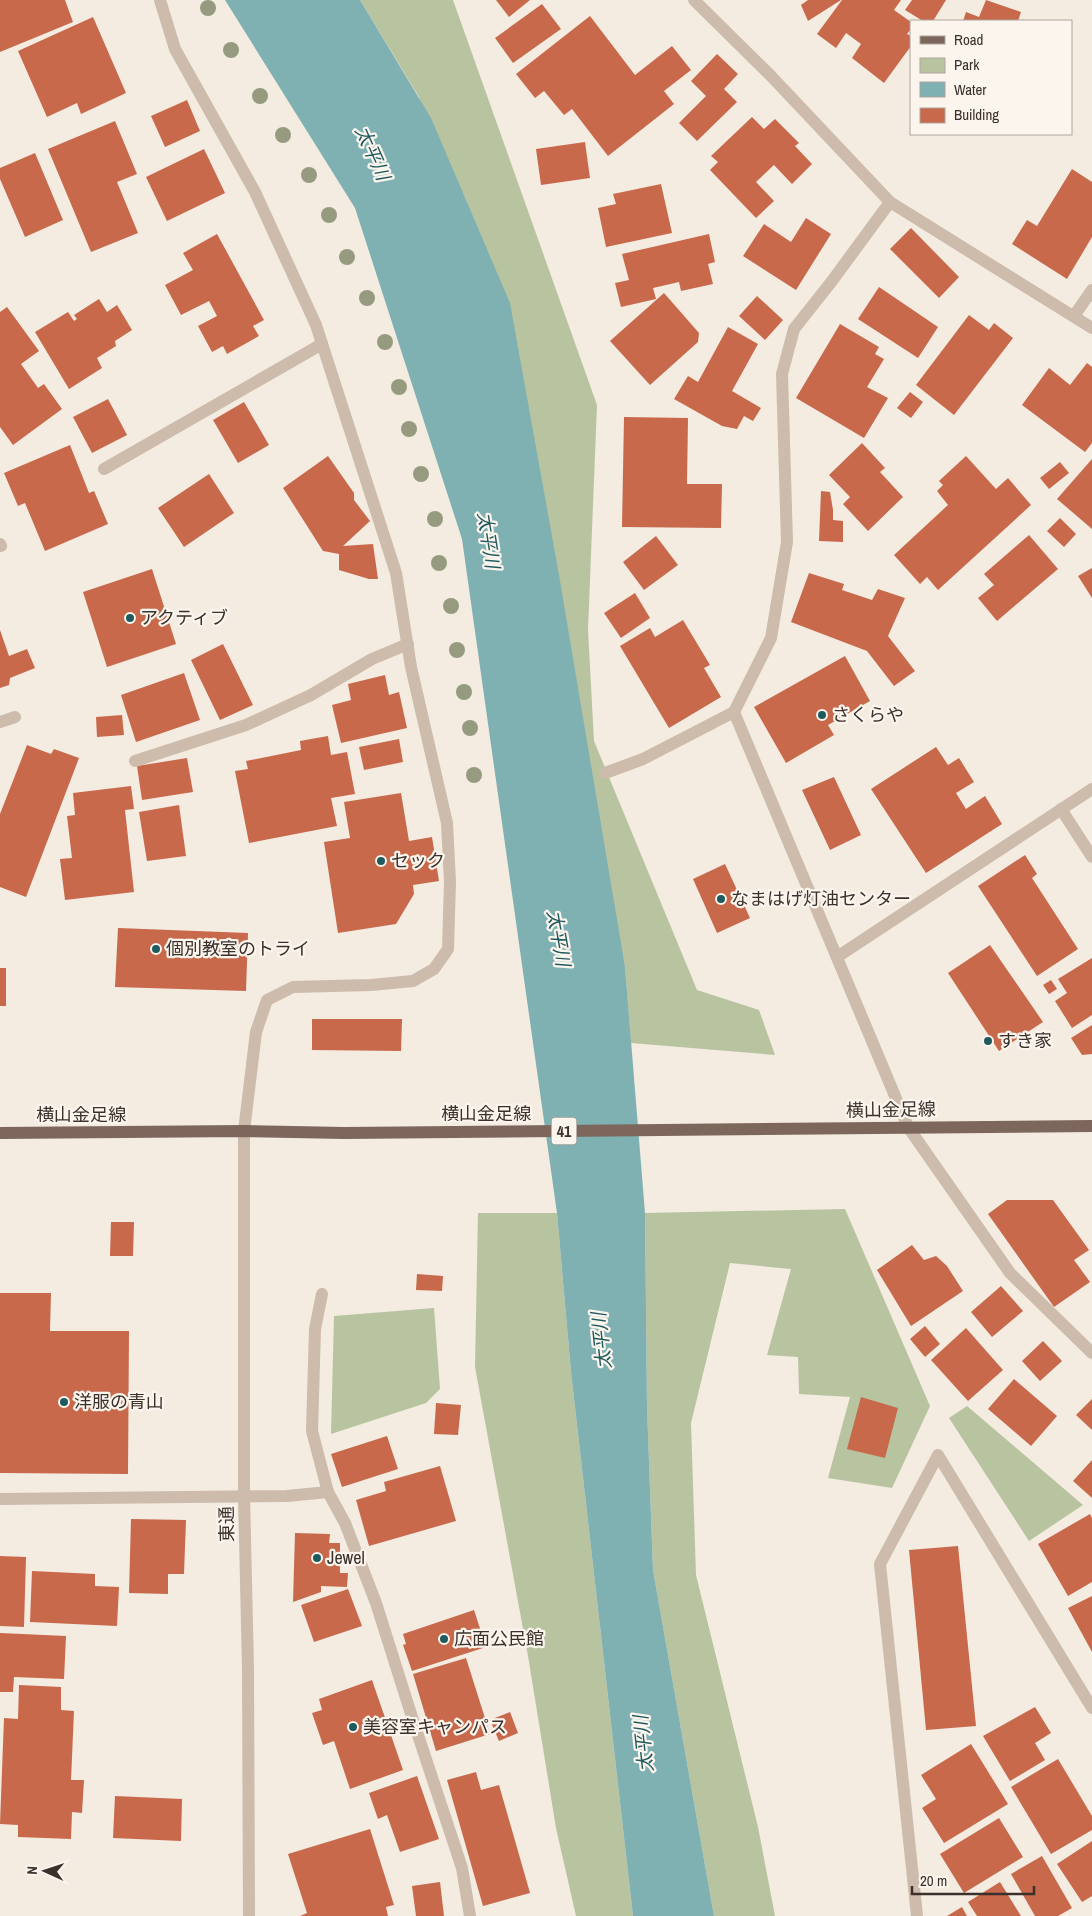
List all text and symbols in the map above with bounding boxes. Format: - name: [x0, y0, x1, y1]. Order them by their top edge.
- legend: [910, 20, 1072, 135]
- text: Road: [954, 29, 983, 50]
- text: Park: [954, 54, 980, 75]
- text: Water: [954, 79, 986, 100]
- text: Building: [954, 104, 999, 125]
- water label: 太平川: [350, 122, 397, 186]
- water label: 太平川: [472, 510, 507, 572]
- place label: アクティブ: [140, 605, 228, 630]
- marker: アクティブ: [124, 612, 136, 624]
- place label: さくらや: [832, 702, 904, 727]
- marker: さくらや: [816, 709, 828, 721]
- place label: セック: [391, 848, 445, 873]
- marker: セック: [375, 855, 387, 867]
- place label: なまはげ灯油センター: [731, 886, 911, 911]
- marker: なまはげ灯油センター: [715, 893, 727, 905]
- water label: 太平川: [541, 908, 577, 970]
- place label: 個別教室のトライ: [166, 936, 310, 961]
- marker: 個別教室のトライ: [150, 943, 162, 955]
- place label: すき家: [998, 1028, 1052, 1053]
- marker: すき家: [982, 1035, 994, 1047]
- street label: 横山金足線: [846, 1096, 936, 1123]
- street label: 横山金足線: [441, 1101, 531, 1126]
- street label: 横山金足線: [36, 1102, 126, 1127]
- road number: 41: [552, 1118, 576, 1144]
- water label: 太平川: [585, 1309, 617, 1371]
- place label: 洋服の青山: [74, 1389, 164, 1414]
- marker: 洋服の青山: [58, 1396, 70, 1408]
- street label: 東通: [214, 1506, 239, 1542]
- place label: Jewel: [327, 1545, 365, 1570]
- marker: Jewel: [311, 1552, 323, 1564]
- place label: 広面公民館: [454, 1626, 544, 1651]
- marker: 広面公民館: [438, 1633, 450, 1645]
- water label: 太平川: [627, 1712, 659, 1774]
- place label: 美容室キャンパス: [363, 1714, 507, 1739]
- marker: 美容室キャンパス: [347, 1721, 359, 1733]
- north arrow: [20, 1846, 70, 1896]
- scale bar: [912, 1864, 1034, 1896]
- text: N: [23, 1866, 41, 1875]
- text: 20 m: [920, 1870, 947, 1891]

